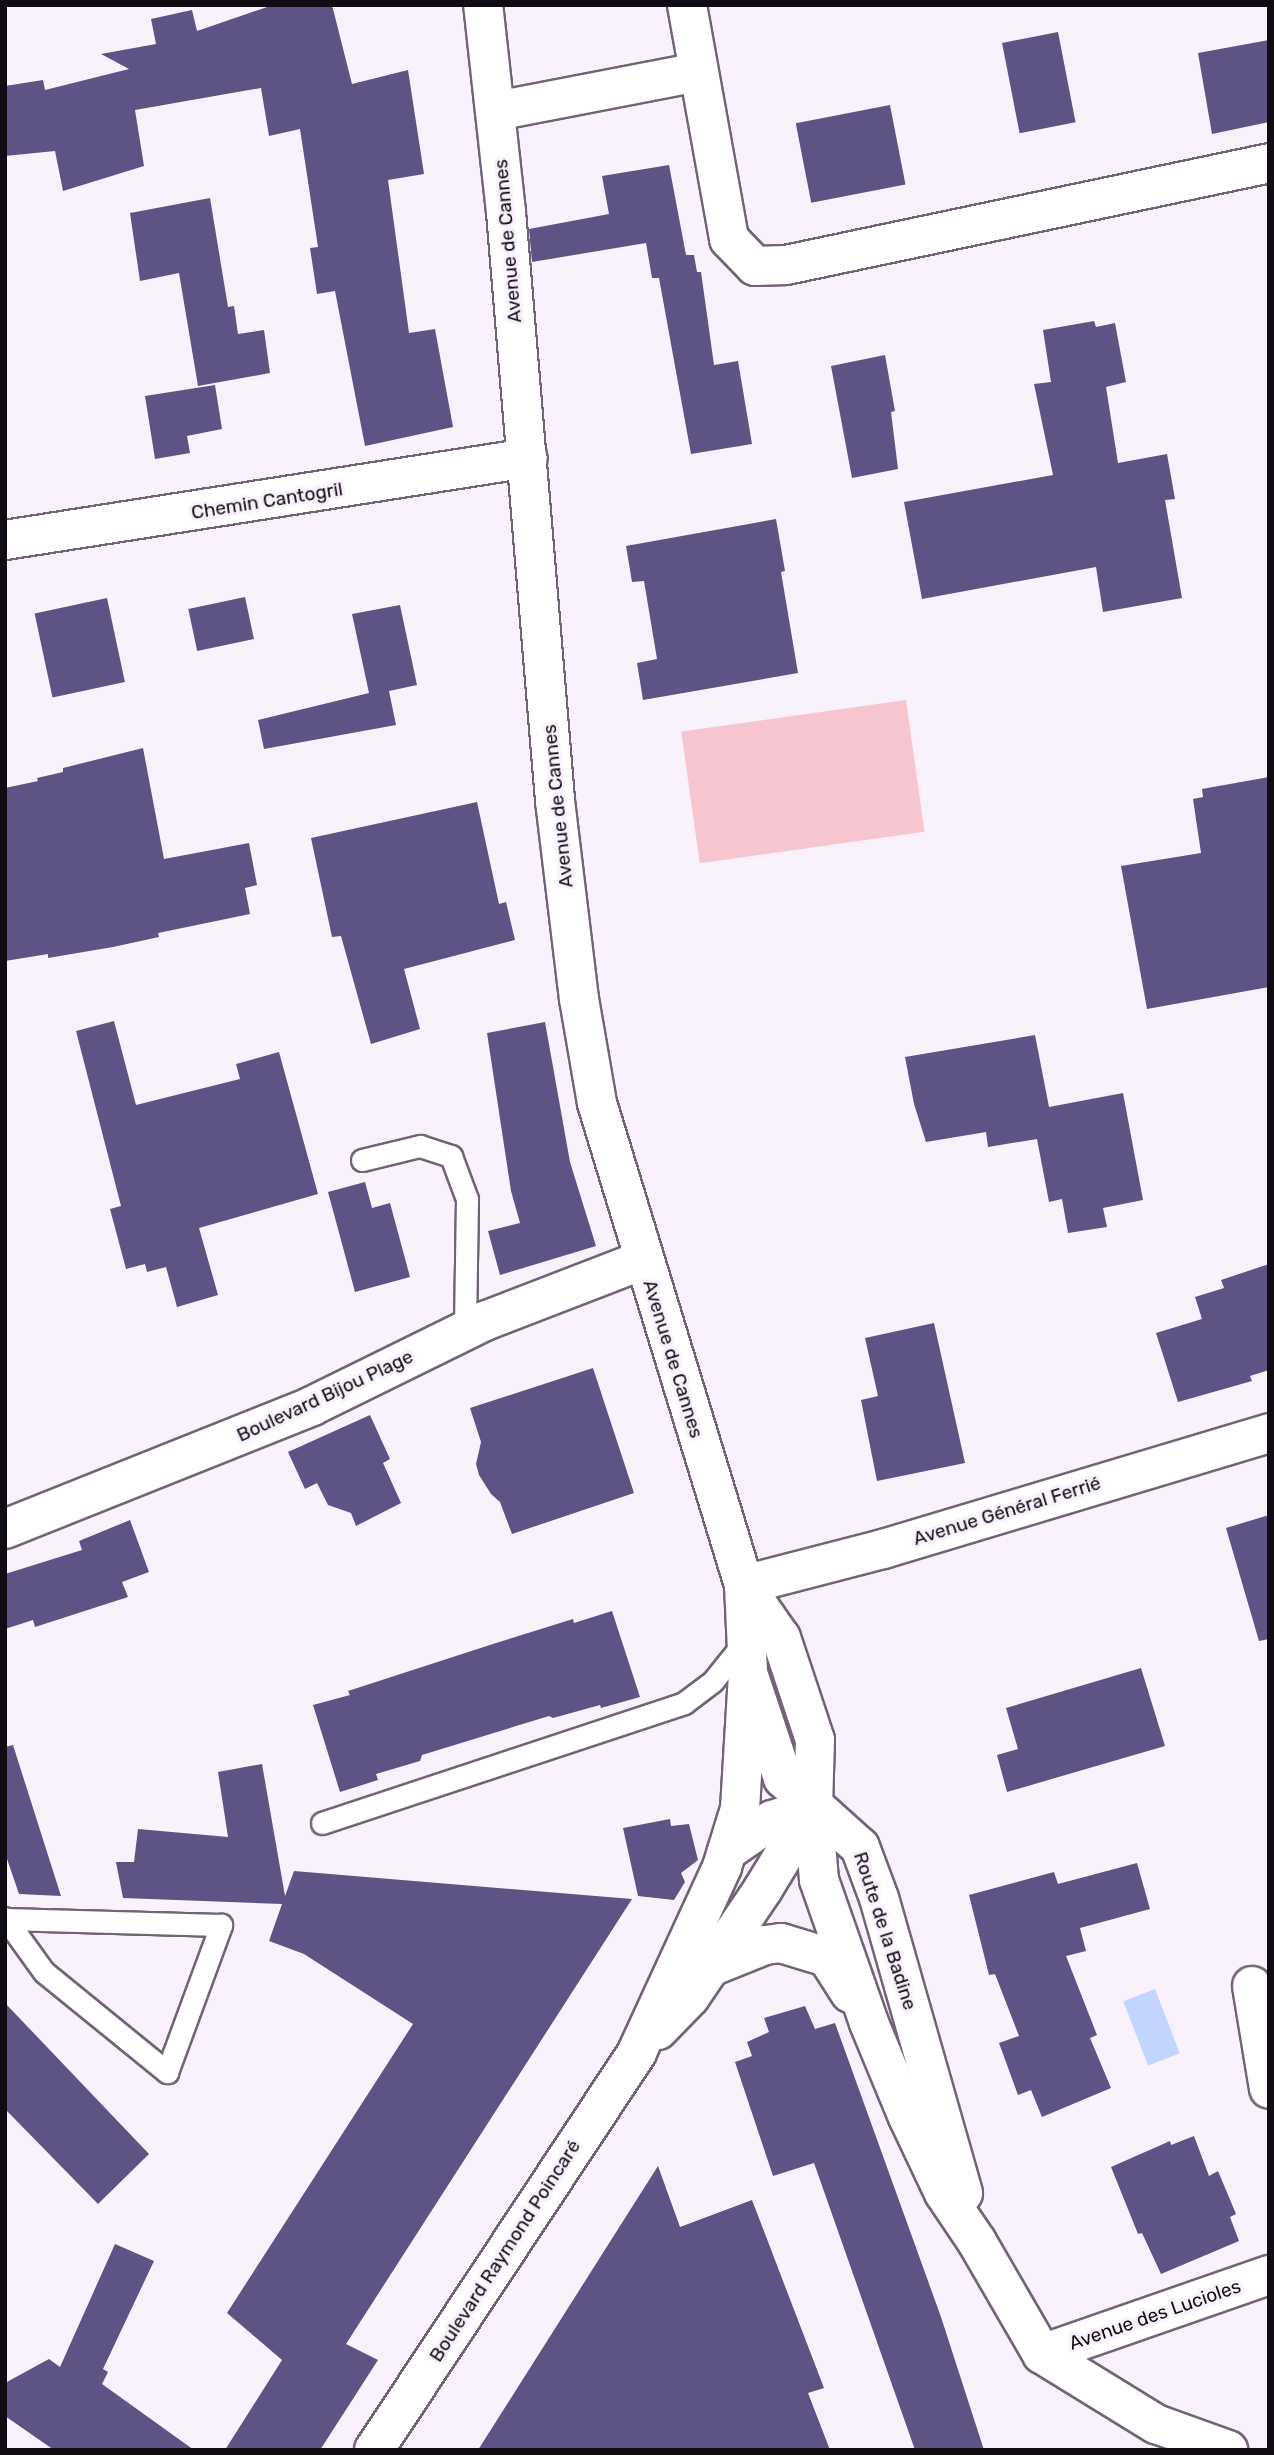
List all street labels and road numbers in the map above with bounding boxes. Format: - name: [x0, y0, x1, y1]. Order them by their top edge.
- street label: Avenue de Cannes: [489, 158, 527, 324]
- street label: Chemin Cantogril: [190, 478, 344, 524]
- street label: Avenue de Cannes: [538, 723, 578, 889]
- street label: Avenue de Cannes: [638, 1277, 708, 1441]
- street label: Boulevard Bijou Plage: [233, 1345, 417, 1447]
- street label: Avenue Général Ferrié: [910, 1472, 1104, 1550]
- street label: Route de la Badine: [849, 1849, 921, 2013]
- street label: Boulevard Raymond Poincaré: [425, 2136, 585, 2366]
- street label: Avenue des Lucioles: [1066, 2275, 1244, 2355]

